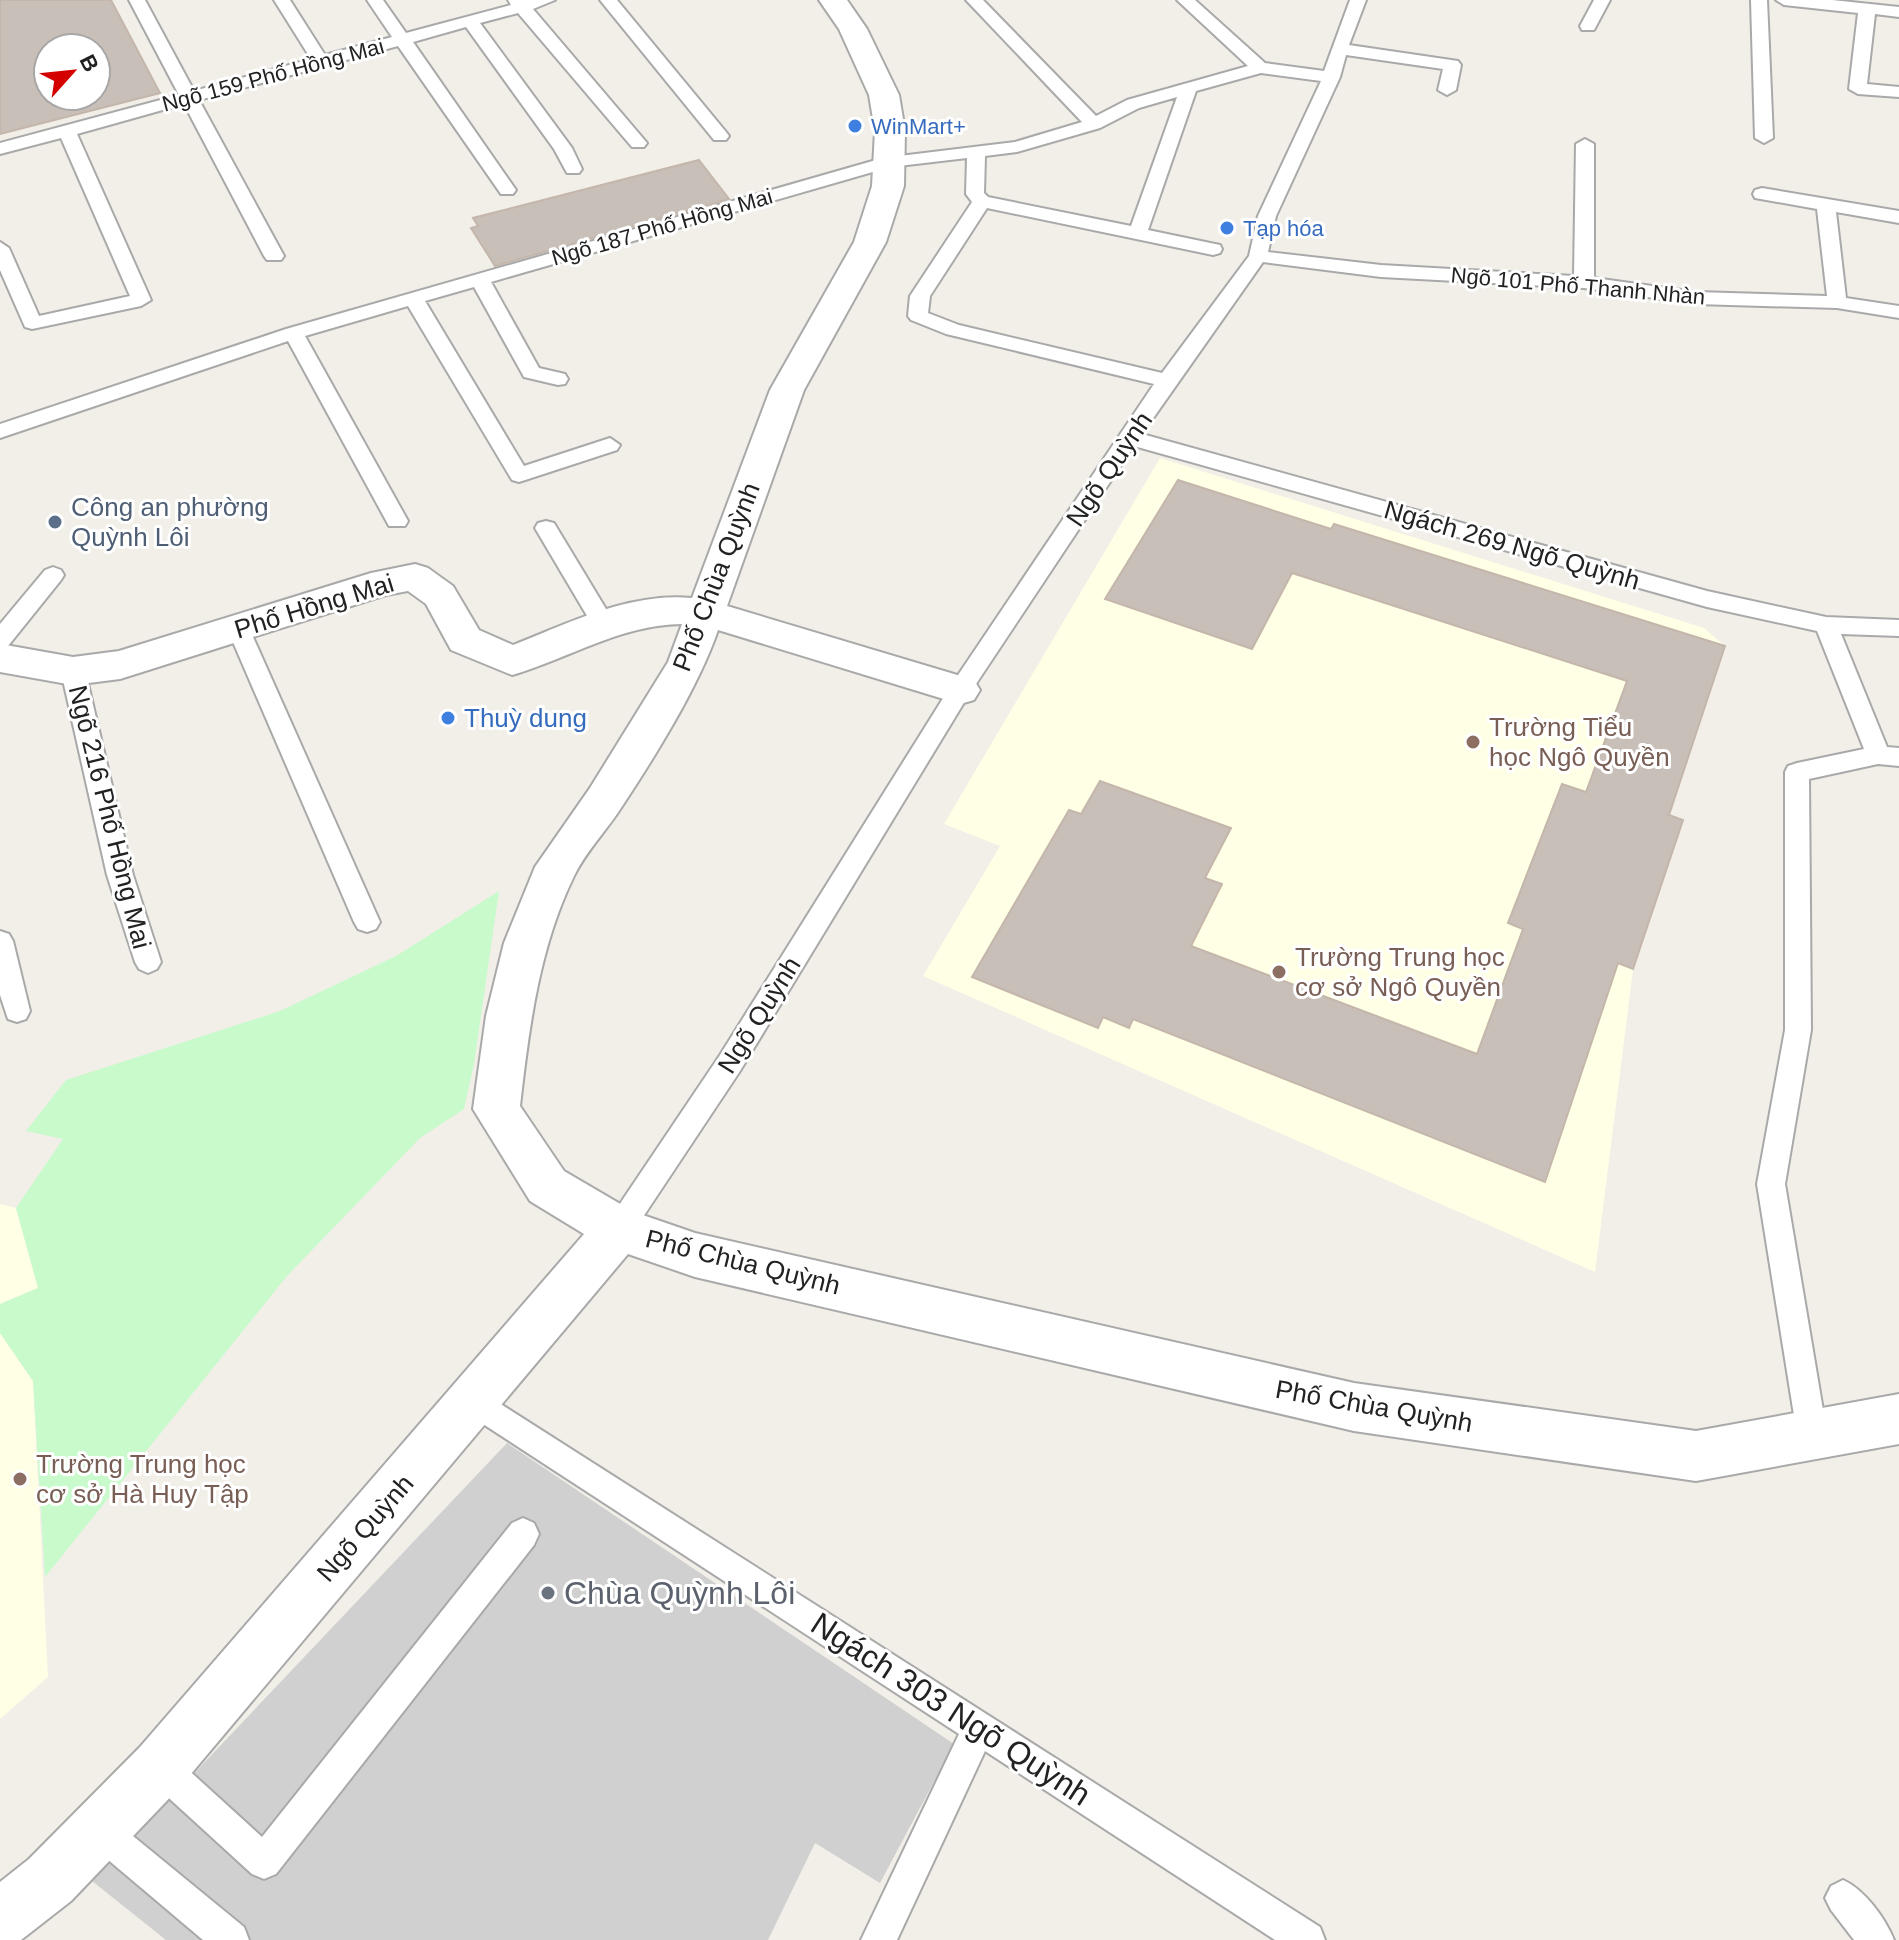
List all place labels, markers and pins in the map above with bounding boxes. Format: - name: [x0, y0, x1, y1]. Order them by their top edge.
- place label: WinMart+: [871, 114, 966, 139]
- marker: WinMart+: [846, 117, 864, 135]
- place label: Tạp hóa: [1243, 216, 1324, 241]
- marker: Tạp hóa: [1218, 219, 1236, 237]
- place label: Công an phường Quỳnh Lôi: [71, 492, 269, 552]
- marker: Công an phường Quỳnh Lôi: [46, 513, 64, 531]
- place label: Thuỳ dung: [464, 703, 587, 733]
- marker: Thuỳ dung: [439, 709, 457, 727]
- place label: Trường Tiểu học Ngô Quyền: [1489, 712, 1670, 772]
- marker: Trường Tiểu học Ngô Quyền: [1464, 733, 1482, 751]
- place label: Trường Trung học cơ sở Ngô Quyền: [1295, 942, 1505, 1002]
- marker: Trường Trung học cơ sở Ngô Quyền: [1270, 963, 1288, 981]
- place label: Trường Trung học cơ sở Hà Huy Tập: [36, 1449, 249, 1509]
- marker: Trường Trung học cơ sở Hà Huy Tập: [11, 1470, 29, 1488]
- place label: Chùa Quỳnh Lôi: [564, 1575, 795, 1611]
- marker: Chùa Quỳnh Lôi: [539, 1584, 557, 1602]

